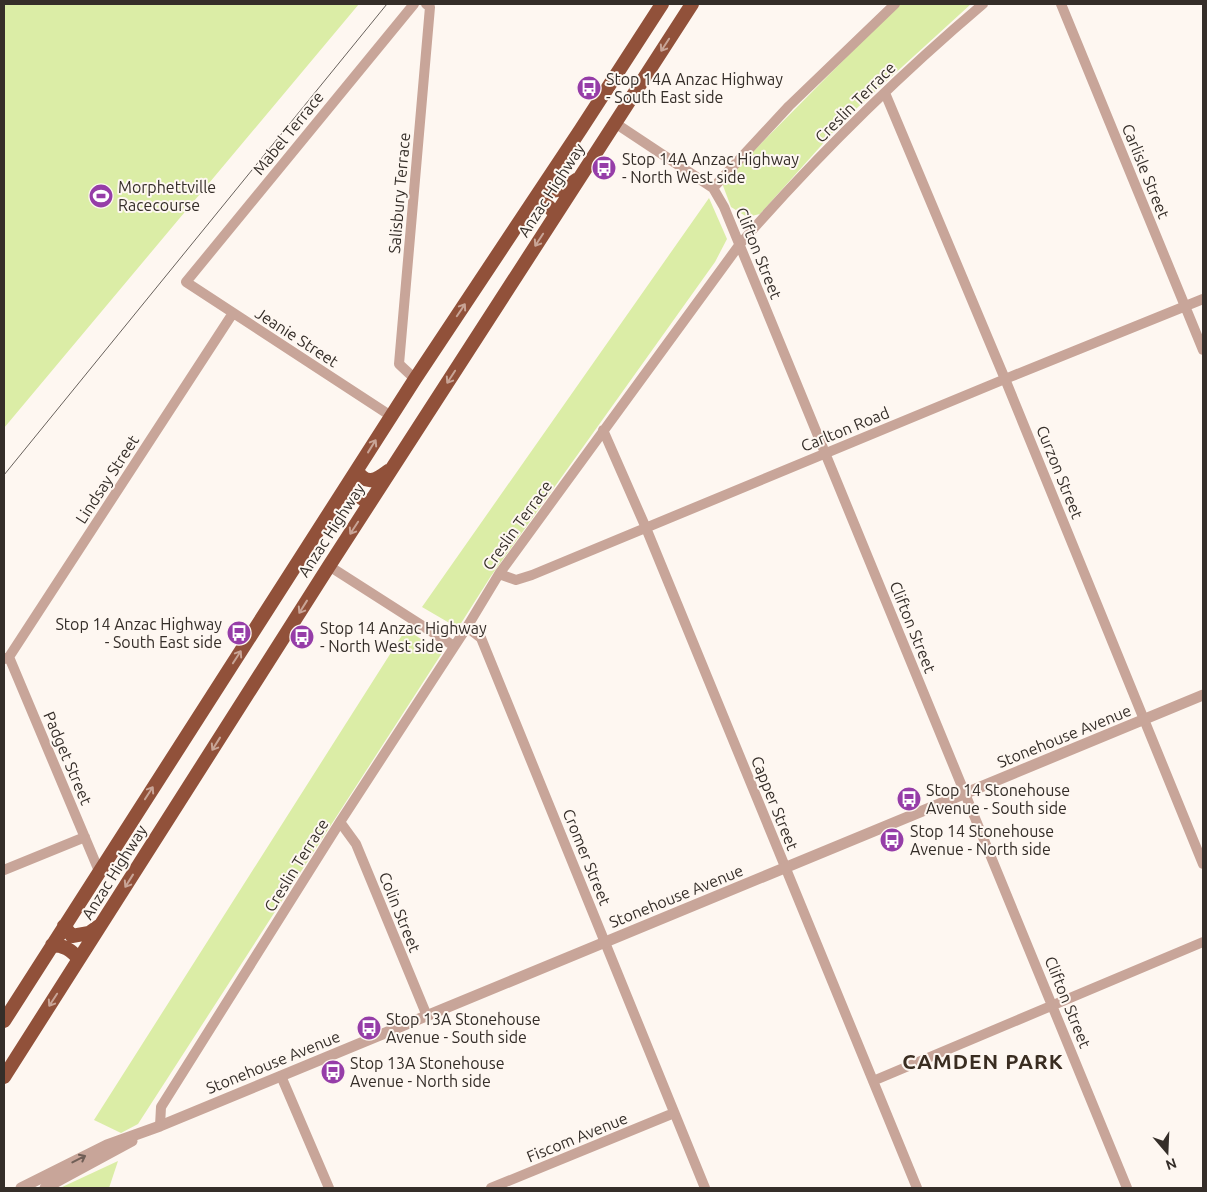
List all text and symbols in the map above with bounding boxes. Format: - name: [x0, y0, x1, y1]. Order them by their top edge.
- one-way arrow: [660, 37, 670, 51]
- street label: Creslin Terrace: [811, 58, 899, 146]
- place label: Stop 14A Anzac Highway - South East side: [606, 70, 783, 106]
- bus stop icon: Stop 14A Anzac Highway - South East side: [576, 75, 602, 101]
- street label: Mabel Terrace: [249, 88, 327, 178]
- street label: Carlisle Street: [1119, 121, 1173, 222]
- street label: Salisbury Terrace: [385, 132, 413, 254]
- street label: Anzac Highway: [514, 140, 588, 240]
- place label: Stop 14A Anzac Highway - North West side: [622, 150, 799, 186]
- bus stop icon: Stop 14A Anzac Highway - North West side: [591, 155, 617, 181]
- place label: Morphettville Racecourse: [118, 178, 216, 214]
- sports icon: Morphettville Racecourse: [88, 183, 114, 209]
- street label: Clifton Street: [732, 205, 786, 302]
- one-way arrow: [534, 233, 545, 247]
- one-way arrow: [456, 303, 466, 317]
- street label: Jeanie Street: [252, 304, 342, 371]
- one-way arrow: [446, 369, 456, 383]
- street label: Carlton Road: [798, 403, 892, 455]
- street label: Curzon Street: [1033, 423, 1087, 522]
- street label: Lindsay Street: [72, 431, 143, 527]
- one-way arrow: [368, 440, 378, 454]
- street label: Creslin Terrace: [479, 477, 555, 573]
- street label: Anzac Highway: [294, 480, 368, 580]
- one-way arrow: [348, 520, 358, 534]
- street label: Clifton Street: [886, 579, 940, 676]
- one-way arrow: [297, 600, 308, 614]
- place label: Stop 14 Anzac Highway - South East side: [55, 615, 222, 651]
- place label: Stop 14 Anzac Highway - North West side: [320, 619, 487, 655]
- bus stop icon: Stop 14 Anzac Highway - South East side: [226, 620, 252, 646]
- bus stop icon: Stop 14 Anzac Highway - North West side: [289, 624, 315, 650]
- one-way arrow: [232, 650, 242, 664]
- street label: Stonehouse Avenue: [994, 701, 1134, 771]
- street label: Padget Street: [40, 709, 96, 808]
- one-way arrow: [210, 737, 220, 751]
- street label: Capper Street: [748, 753, 802, 853]
- place label: Stop 14 Stonehouse Avenue - South side: [926, 781, 1070, 817]
- bus stop icon: Stop 14 Stonehouse Avenue - South side: [896, 786, 922, 812]
- one-way arrow: [144, 787, 154, 801]
- street label: Cromer Street: [560, 806, 615, 908]
- street label: Creslin Terrace: [260, 815, 332, 915]
- street label: Anzac Highway: [78, 821, 150, 923]
- place label: Stop 14 Stonehouse Avenue - North side: [910, 822, 1054, 858]
- bus stop icon: Stop 14 Stonehouse Avenue - North side: [879, 827, 905, 853]
- street label: Stonehouse Avenue: [606, 861, 746, 931]
- street label: Colin Street: [376, 869, 424, 955]
- one-way arrow: [123, 874, 133, 888]
- street label: Clifton Street: [1041, 954, 1095, 1051]
- one-way arrow: [48, 993, 58, 1007]
- place label: Stop 13A Stonehouse Avenue - South side: [386, 1010, 541, 1046]
- bus stop icon: Stop 13A Stonehouse Avenue - South side: [356, 1015, 382, 1041]
- street label: Stonehouse Avenue: [203, 1027, 343, 1097]
- district label: CAMDEN PARK: [902, 1049, 1064, 1073]
- place label: Stop 13A Stonehouse Avenue - North side: [350, 1054, 505, 1090]
- bus stop icon: Stop 13A Stonehouse Avenue - North side: [320, 1059, 346, 1085]
- street label: Fiscom Avenue: [524, 1109, 630, 1165]
- north arrow: [1142, 1127, 1192, 1177]
- one-way arrow: [71, 1154, 86, 1164]
- text: N: [1164, 1155, 1179, 1174]

